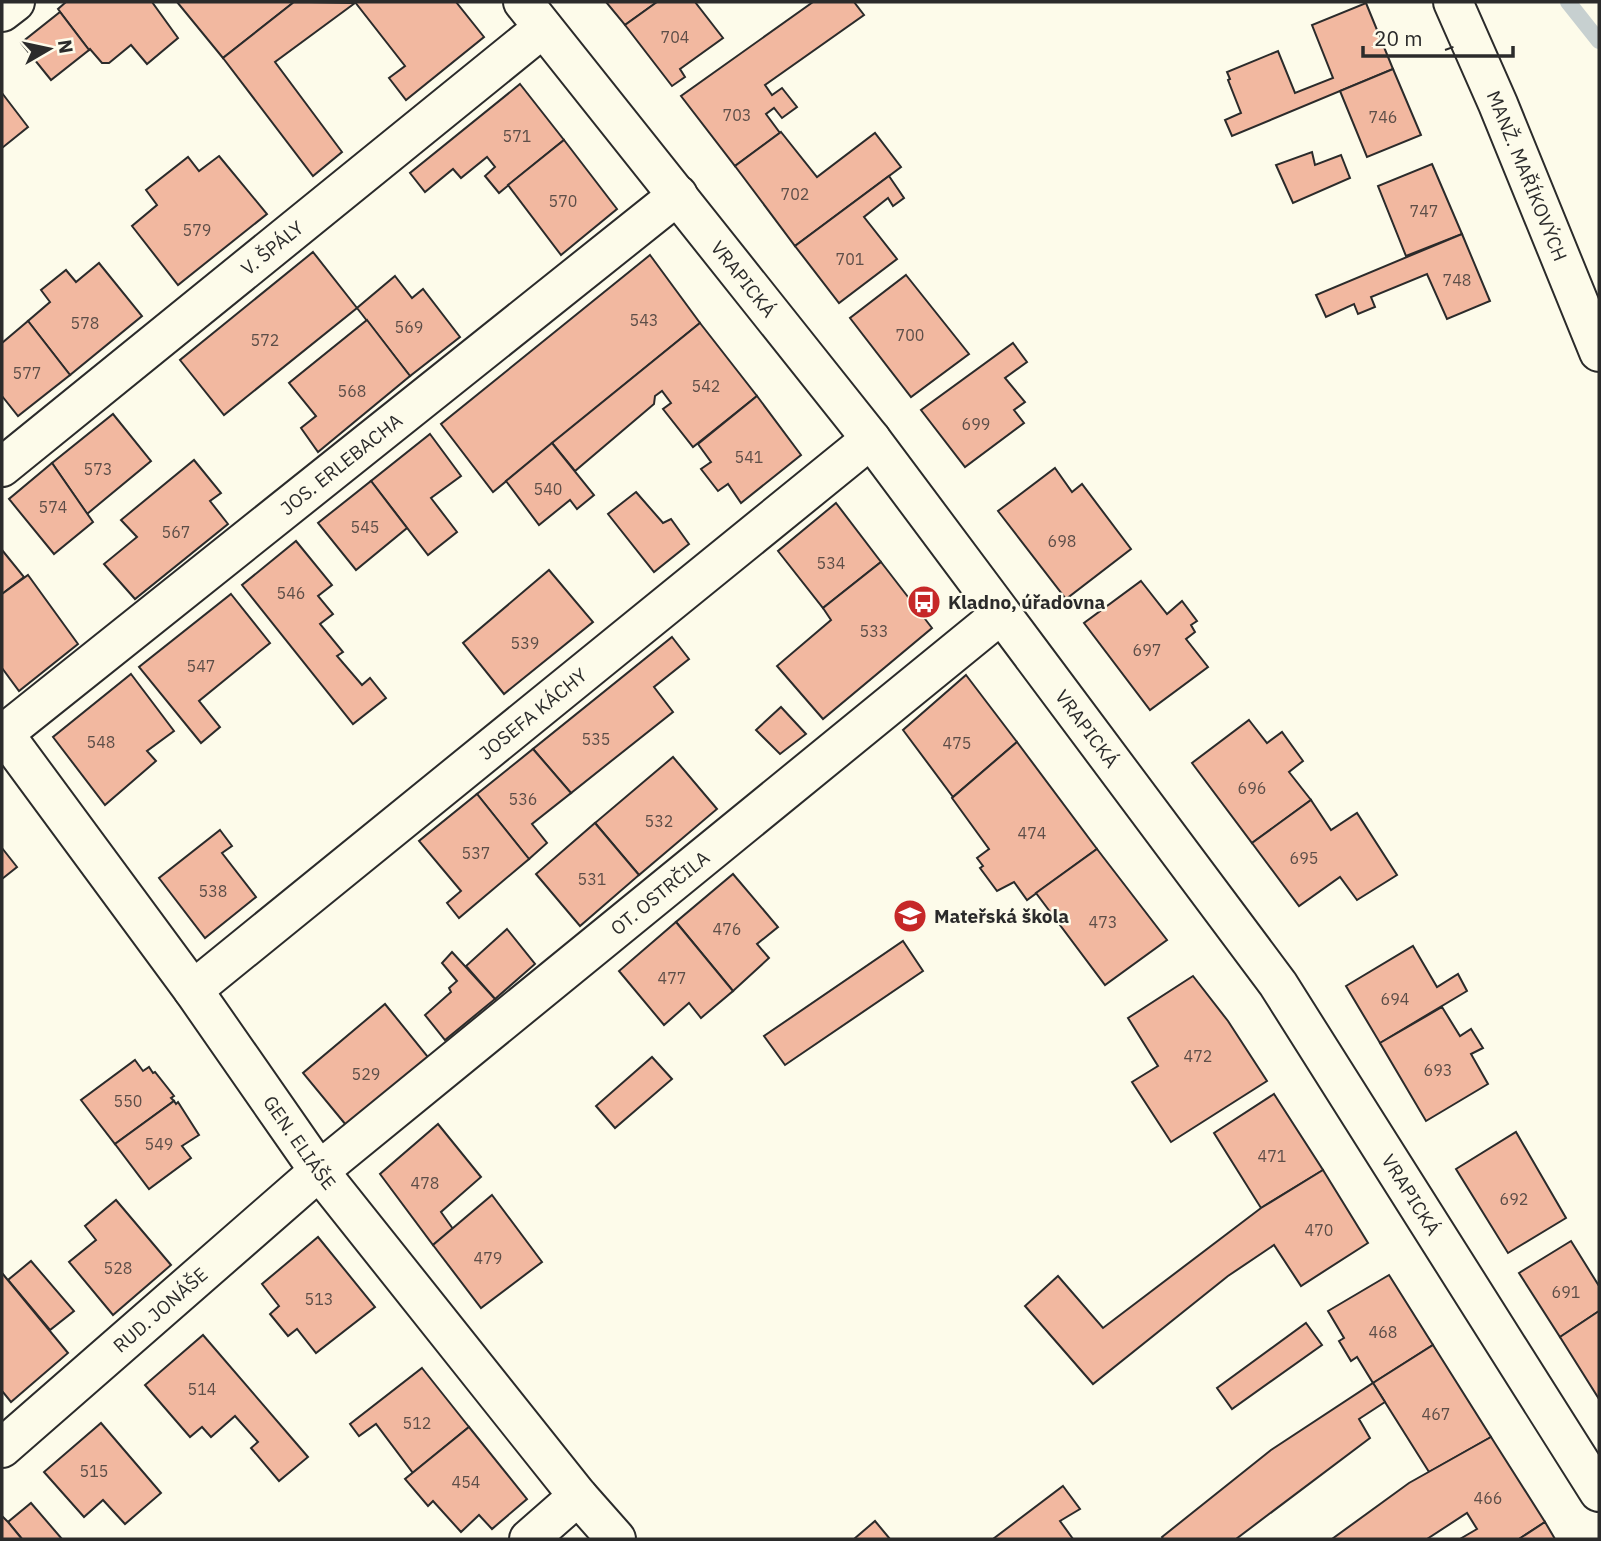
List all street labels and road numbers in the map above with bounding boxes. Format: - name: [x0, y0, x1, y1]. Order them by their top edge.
- street label: MANŽ. MAŘÍKOVÝCH: [1482, 87, 1573, 265]
- street label: V. ŠPÁLY: [236, 215, 309, 280]
- street label: VRAPICKÁ: [706, 236, 781, 322]
- street label: JOS. ERLEBACHA: [275, 408, 407, 520]
- street label: JOSEFA KÁCHY: [474, 662, 592, 765]
- street label: VRAPICKÁ: [1050, 685, 1124, 772]
- street label: OT. OSTRČILA: [606, 845, 714, 940]
- street label: GEN. ELIÁŠE: [258, 1091, 341, 1195]
- street label: VRAPICKÁ: [1377, 1150, 1446, 1240]
- street label: RUD. JONÁŠE: [108, 1262, 212, 1358]

